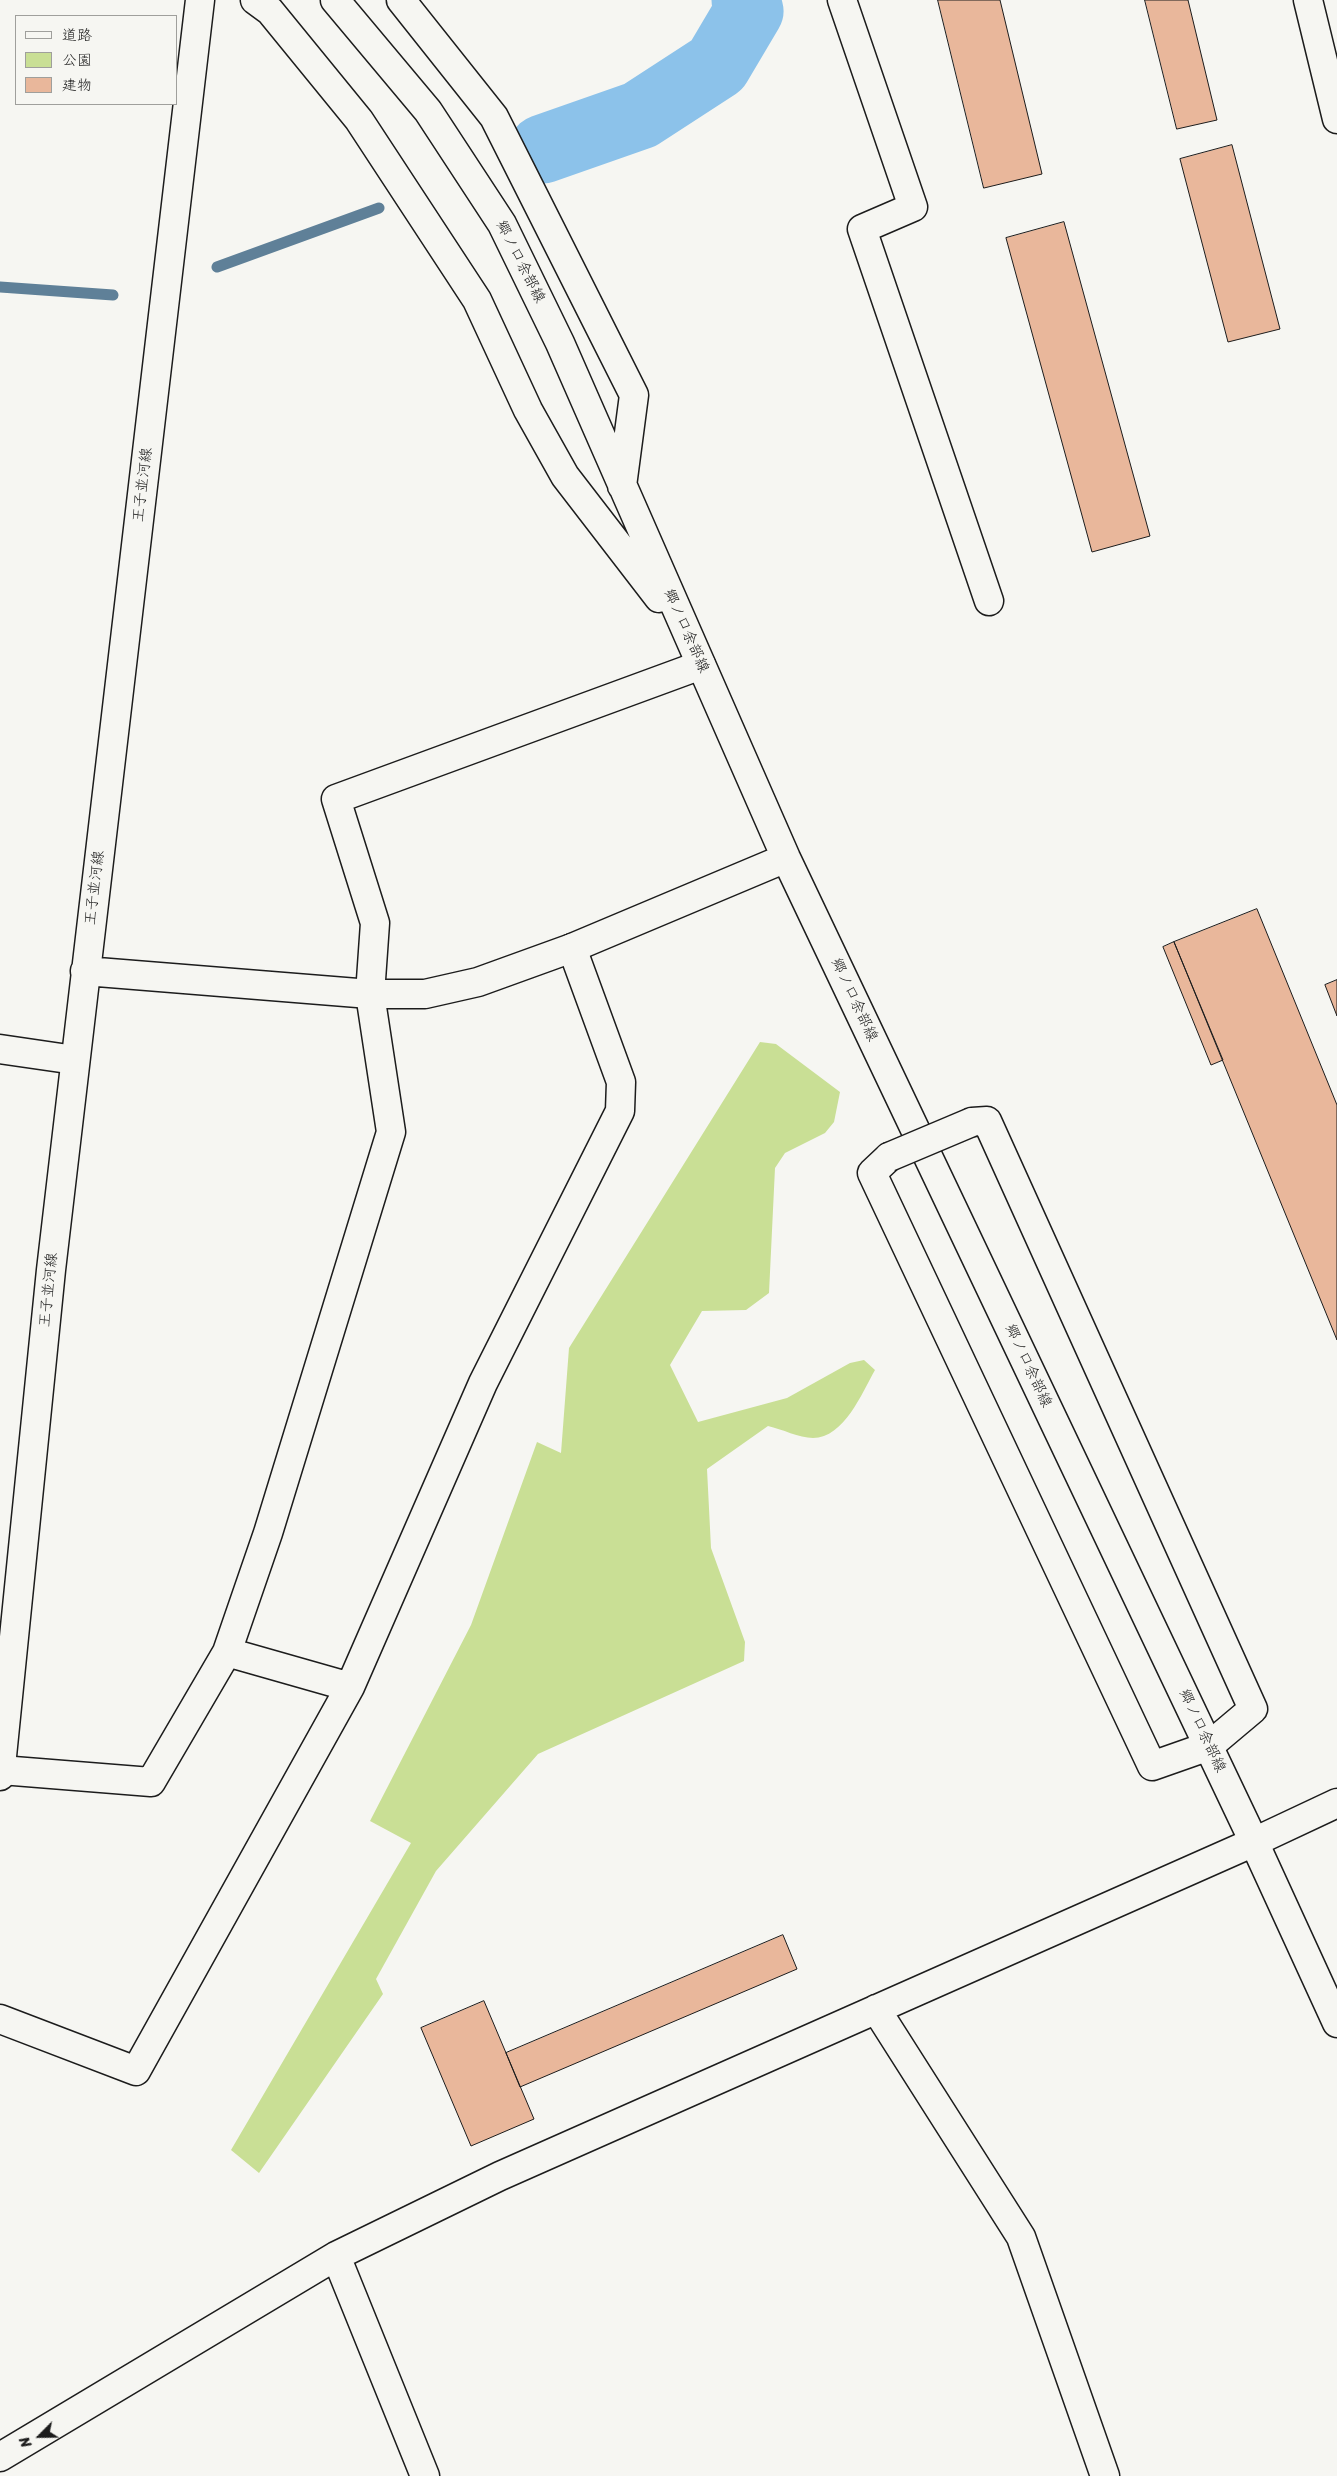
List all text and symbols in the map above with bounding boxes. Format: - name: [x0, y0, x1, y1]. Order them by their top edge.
- legend: [15, 15, 178, 105]
- text: 道路: [62, 22, 92, 48]
- text: 公園: [62, 47, 92, 73]
- text: 建物: [62, 72, 92, 98]
- street label: 郷ノ口余部線: [492, 218, 548, 306]
- street label: 王子並河線: [129, 447, 157, 523]
- street label: 郷ノ口余部線: [659, 586, 713, 676]
- street label: 王子並河線: [81, 850, 109, 926]
- street label: 郷ノ口余部線: [827, 955, 881, 1045]
- street label: 王子並河線: [36, 1252, 62, 1328]
- street label: 郷ノ口余部線: [1001, 1321, 1055, 1411]
- street label: 郷ノ口余部線: [1175, 1686, 1229, 1776]
- north arrow: [15, 2411, 65, 2461]
- text: N: [12, 2433, 39, 2451]

